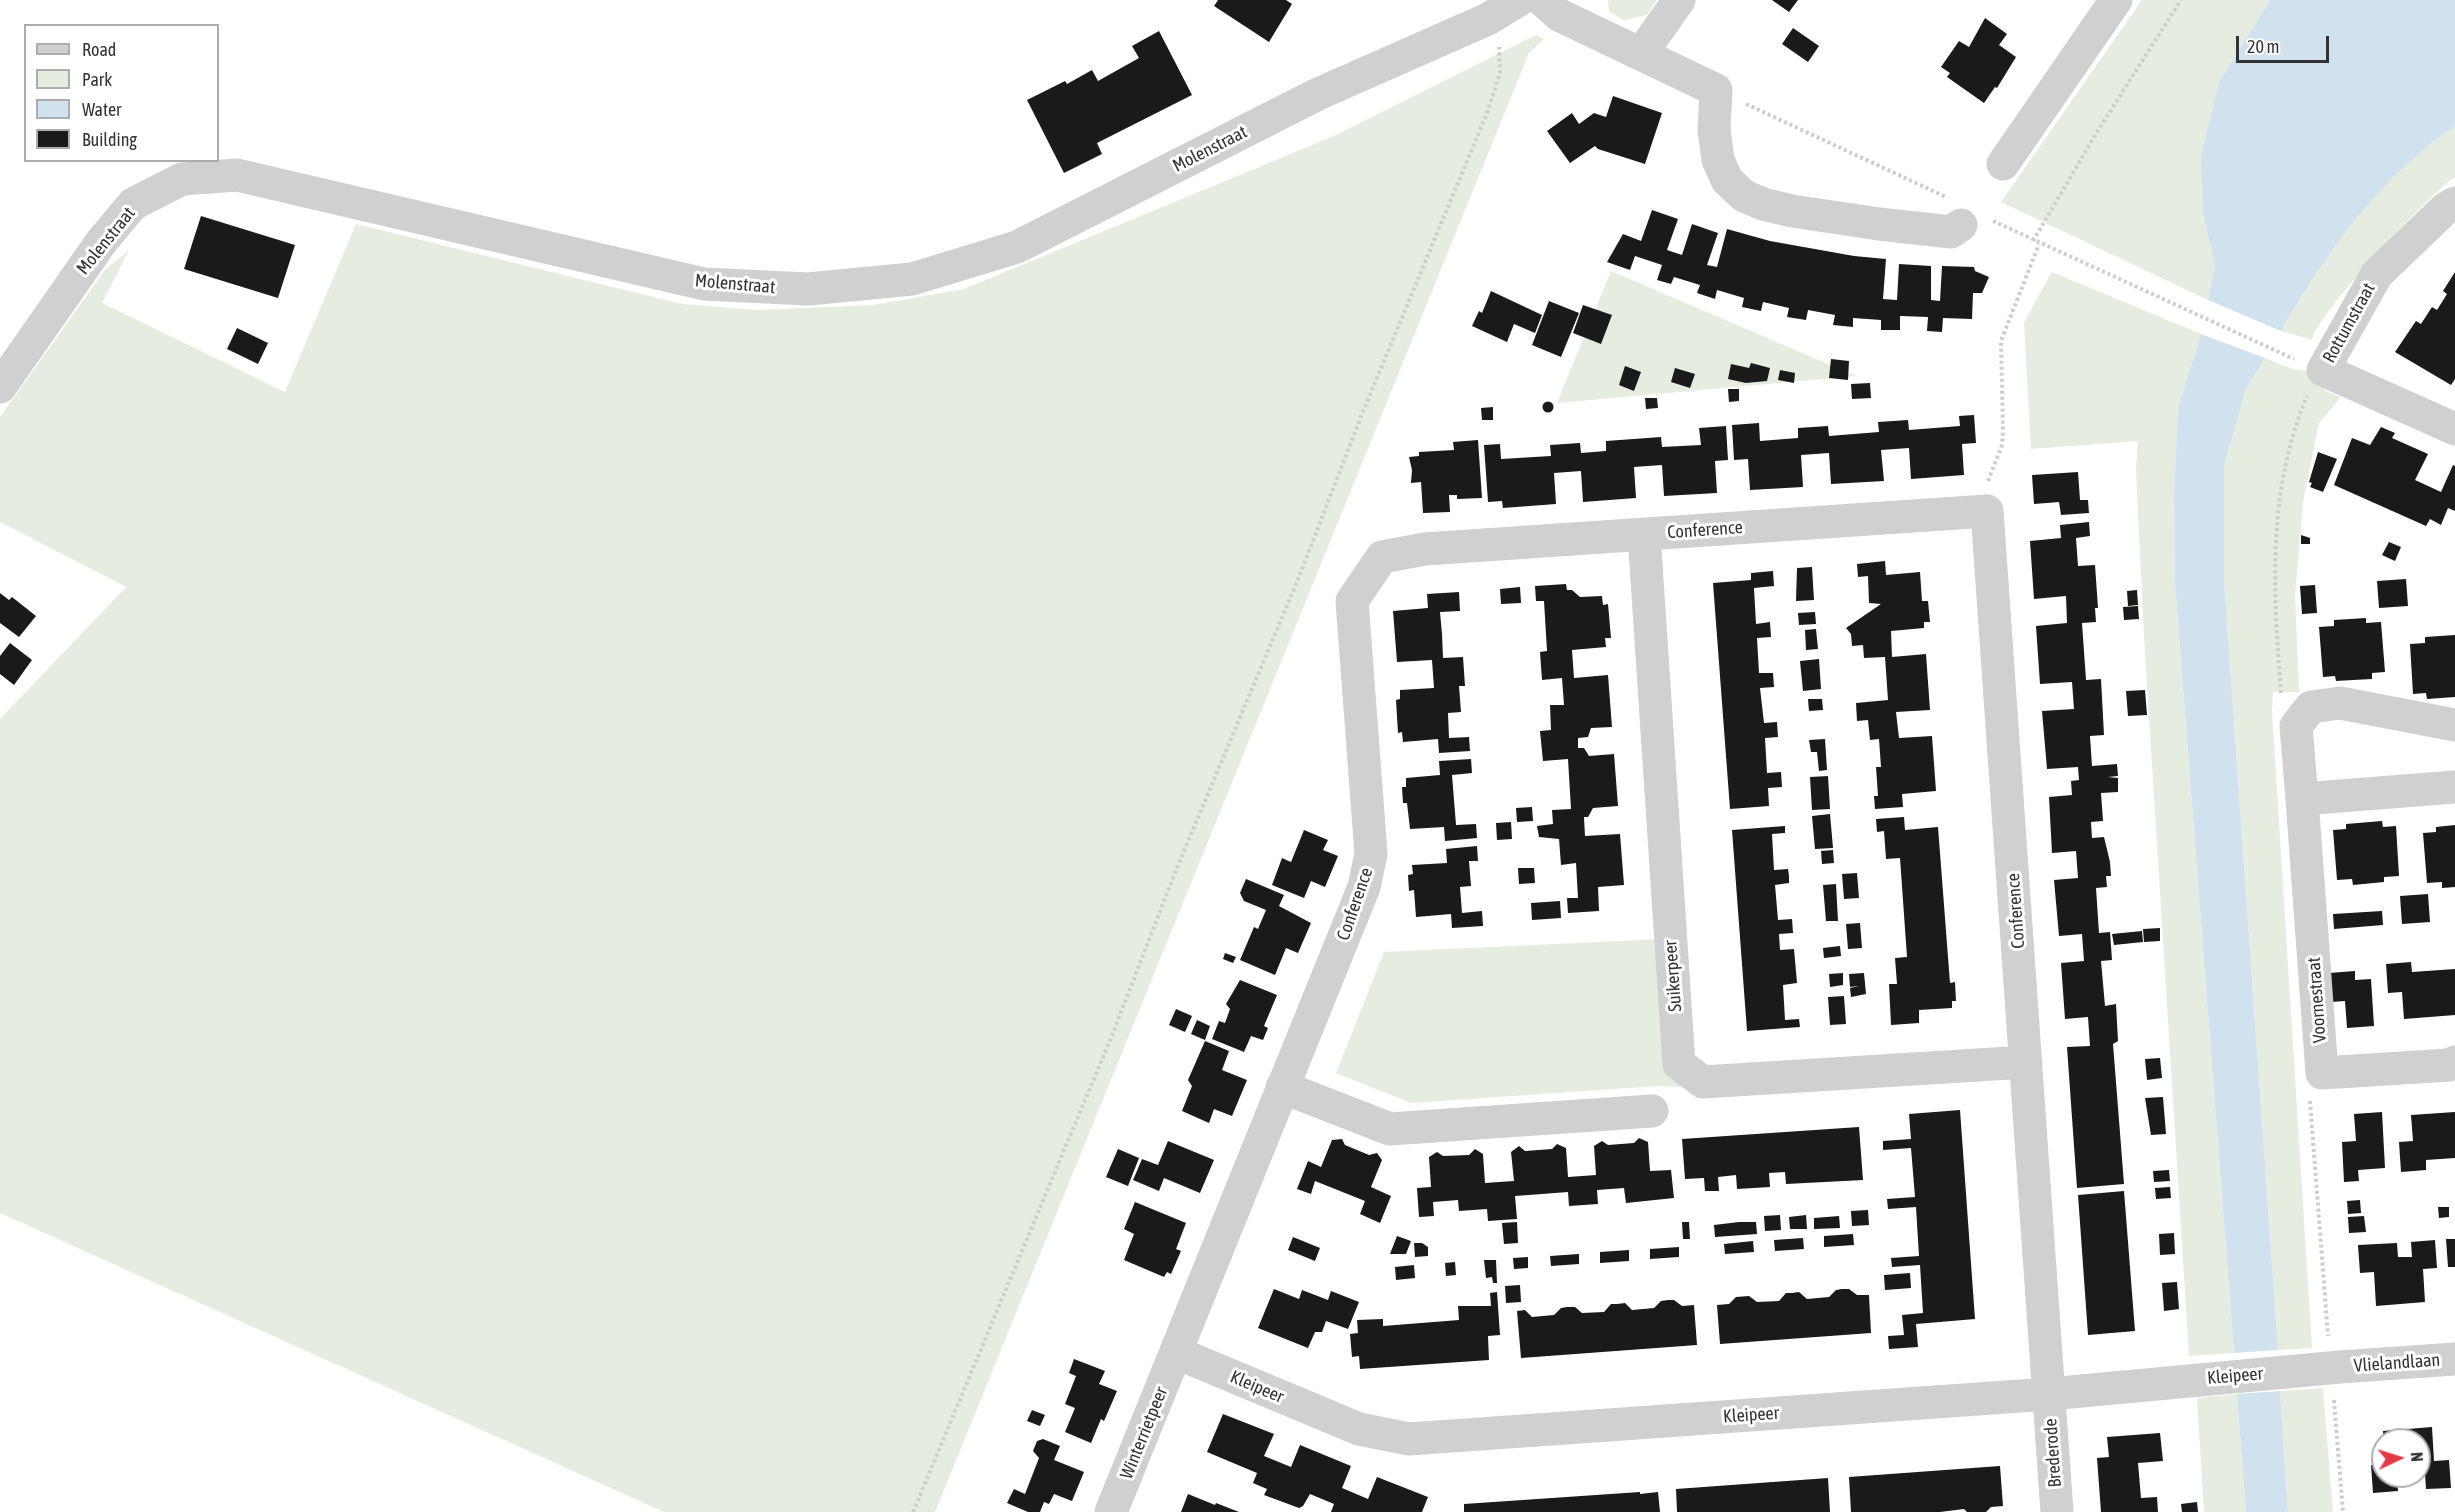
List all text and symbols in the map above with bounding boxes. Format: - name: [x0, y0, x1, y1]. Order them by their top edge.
- legend: [24, 24, 219, 162]
- scale bar: [2239, 24, 2332, 62]
- text: 20 m: [2247, 36, 2279, 57]
- text: Road: [82, 39, 116, 60]
- text: Park: [82, 69, 112, 90]
- text: Water: [82, 99, 121, 120]
- street label: Molenstraat: [1169, 121, 1251, 177]
- text: Building: [82, 129, 137, 150]
- street label: Molenstraat: [72, 203, 140, 279]
- street label: Molenstraat: [694, 270, 776, 298]
- street label: Rottumstraat: [2318, 279, 2380, 367]
- street label: Conference: [1667, 517, 1743, 543]
- street label: Conference: [1333, 865, 1377, 943]
- street label: Conference: [2003, 873, 2029, 949]
- street label: Suikerpeer: [1660, 940, 1686, 1012]
- street label: Voornestraat: [2303, 956, 2331, 1044]
- street label: Vlielandlaan: [2353, 1349, 2441, 1377]
- street label: Kleipeer: [2206, 1363, 2264, 1389]
- street label: Kleipeer: [1227, 1366, 1287, 1408]
- street label: Winterrietpeer: [1116, 1384, 1172, 1482]
- street label: Kleipeer: [1722, 1402, 1780, 1428]
- street label: Brederode: [2040, 1418, 2066, 1488]
- north arrow: [2371, 1428, 2431, 1488]
- text: N: [2408, 1452, 2426, 1462]

